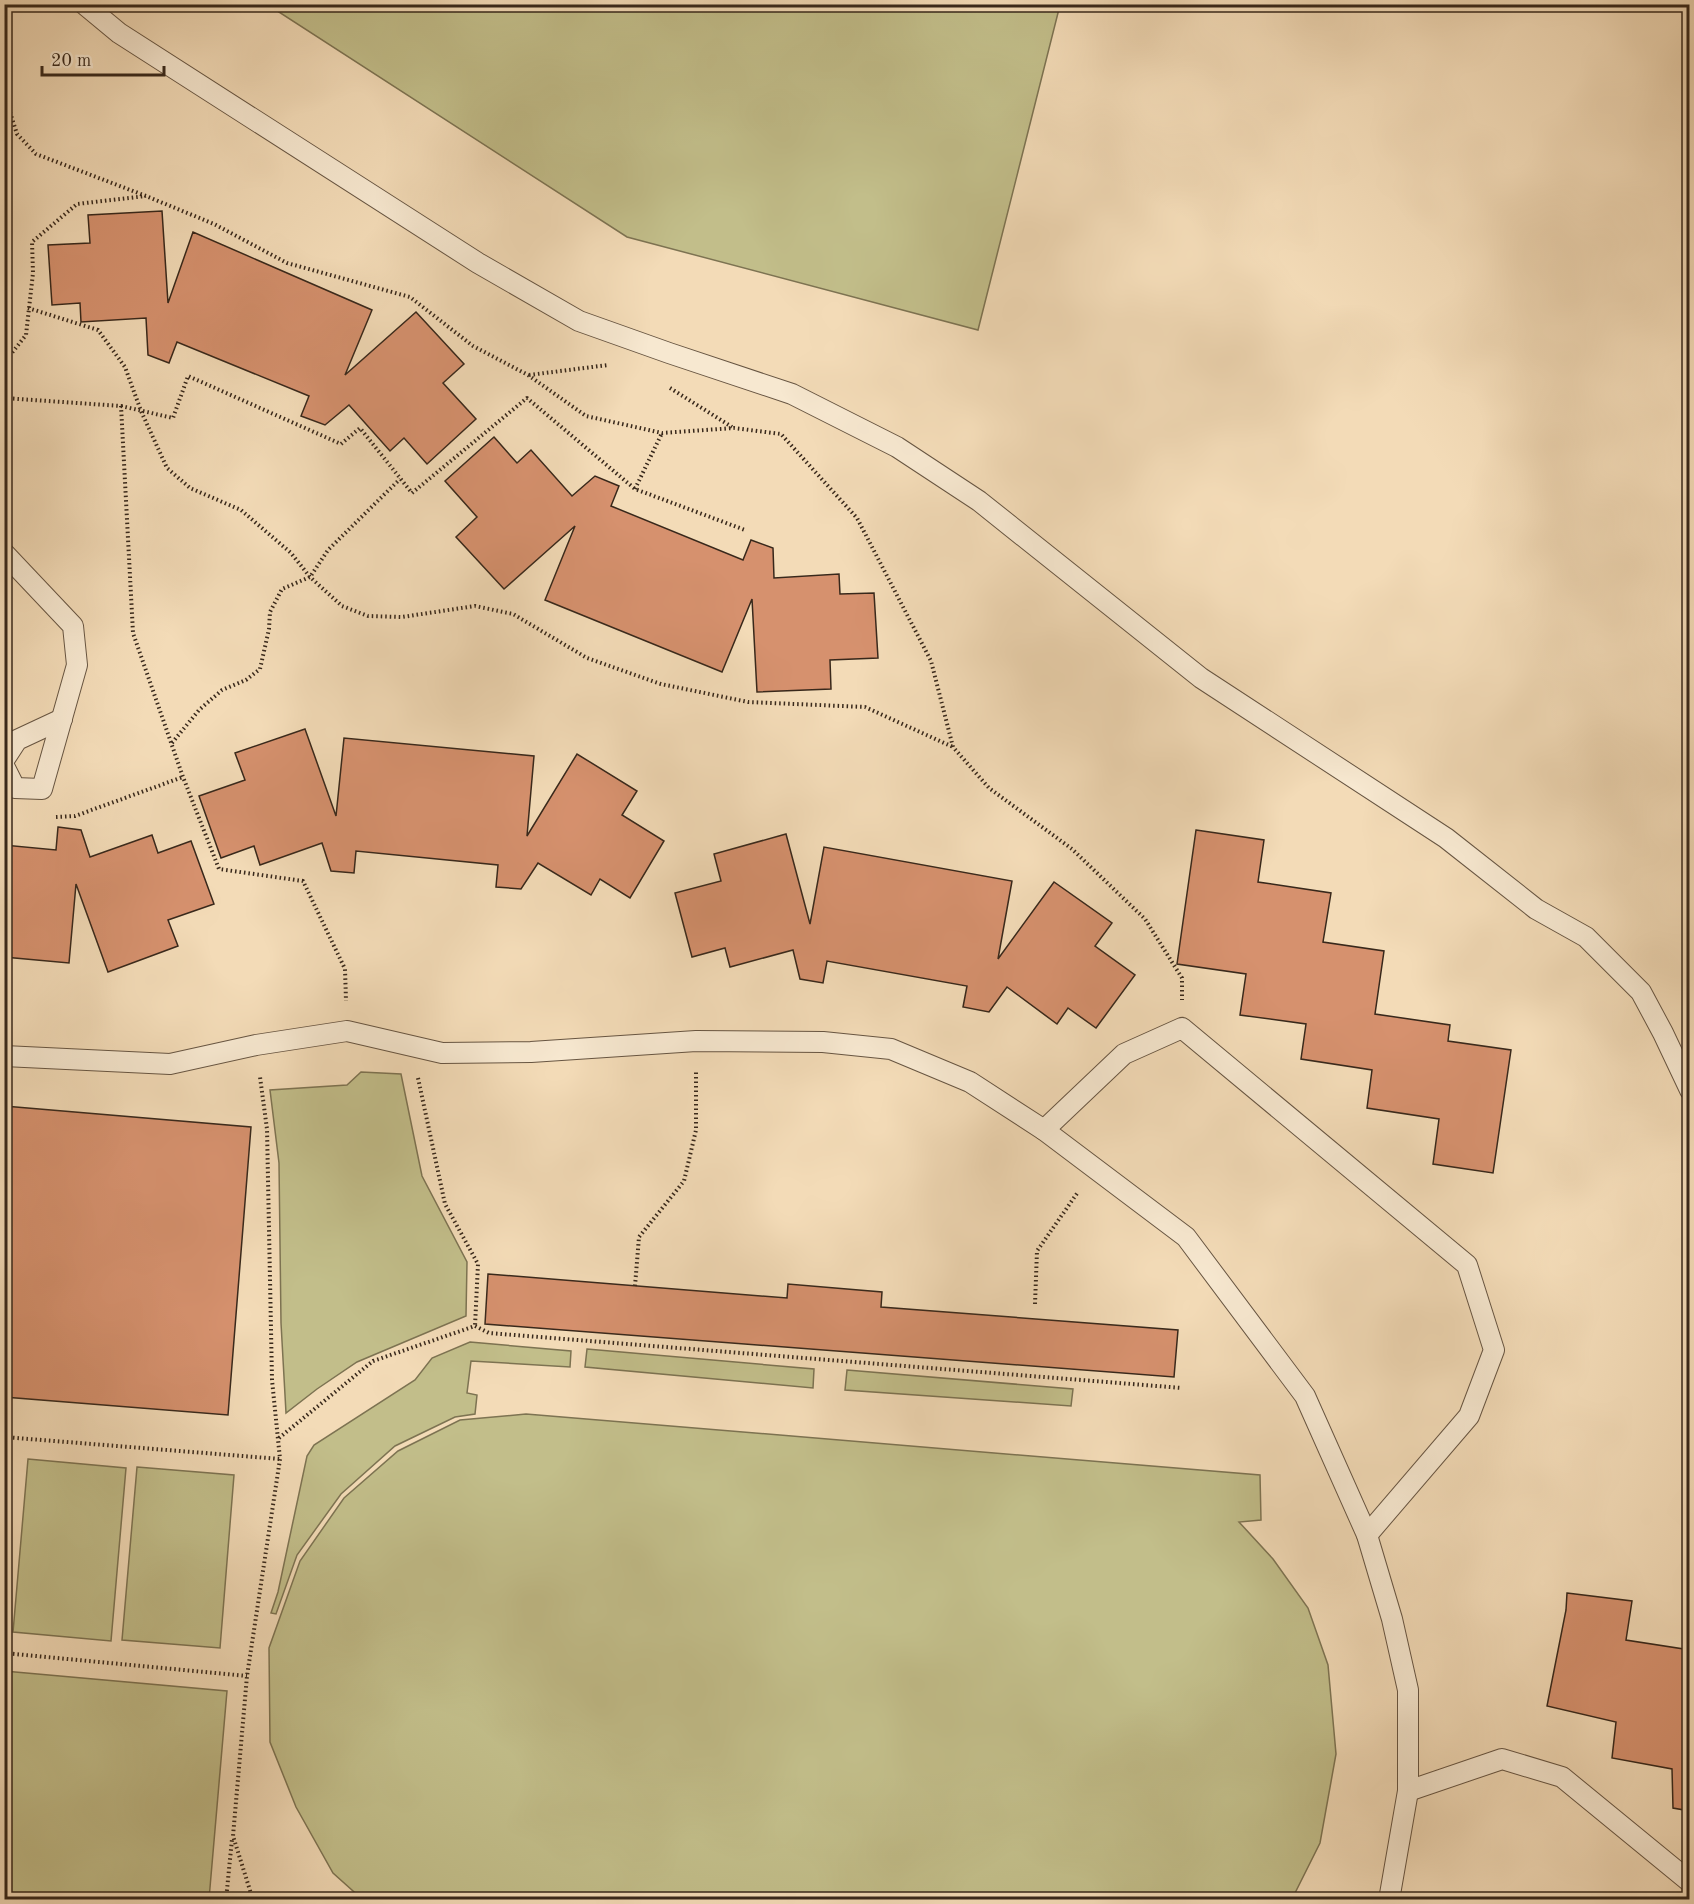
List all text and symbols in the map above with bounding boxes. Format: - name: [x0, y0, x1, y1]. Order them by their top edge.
- scale bar: [42, 39, 164, 77]
- text: 20 m: [51, 52, 91, 70]

